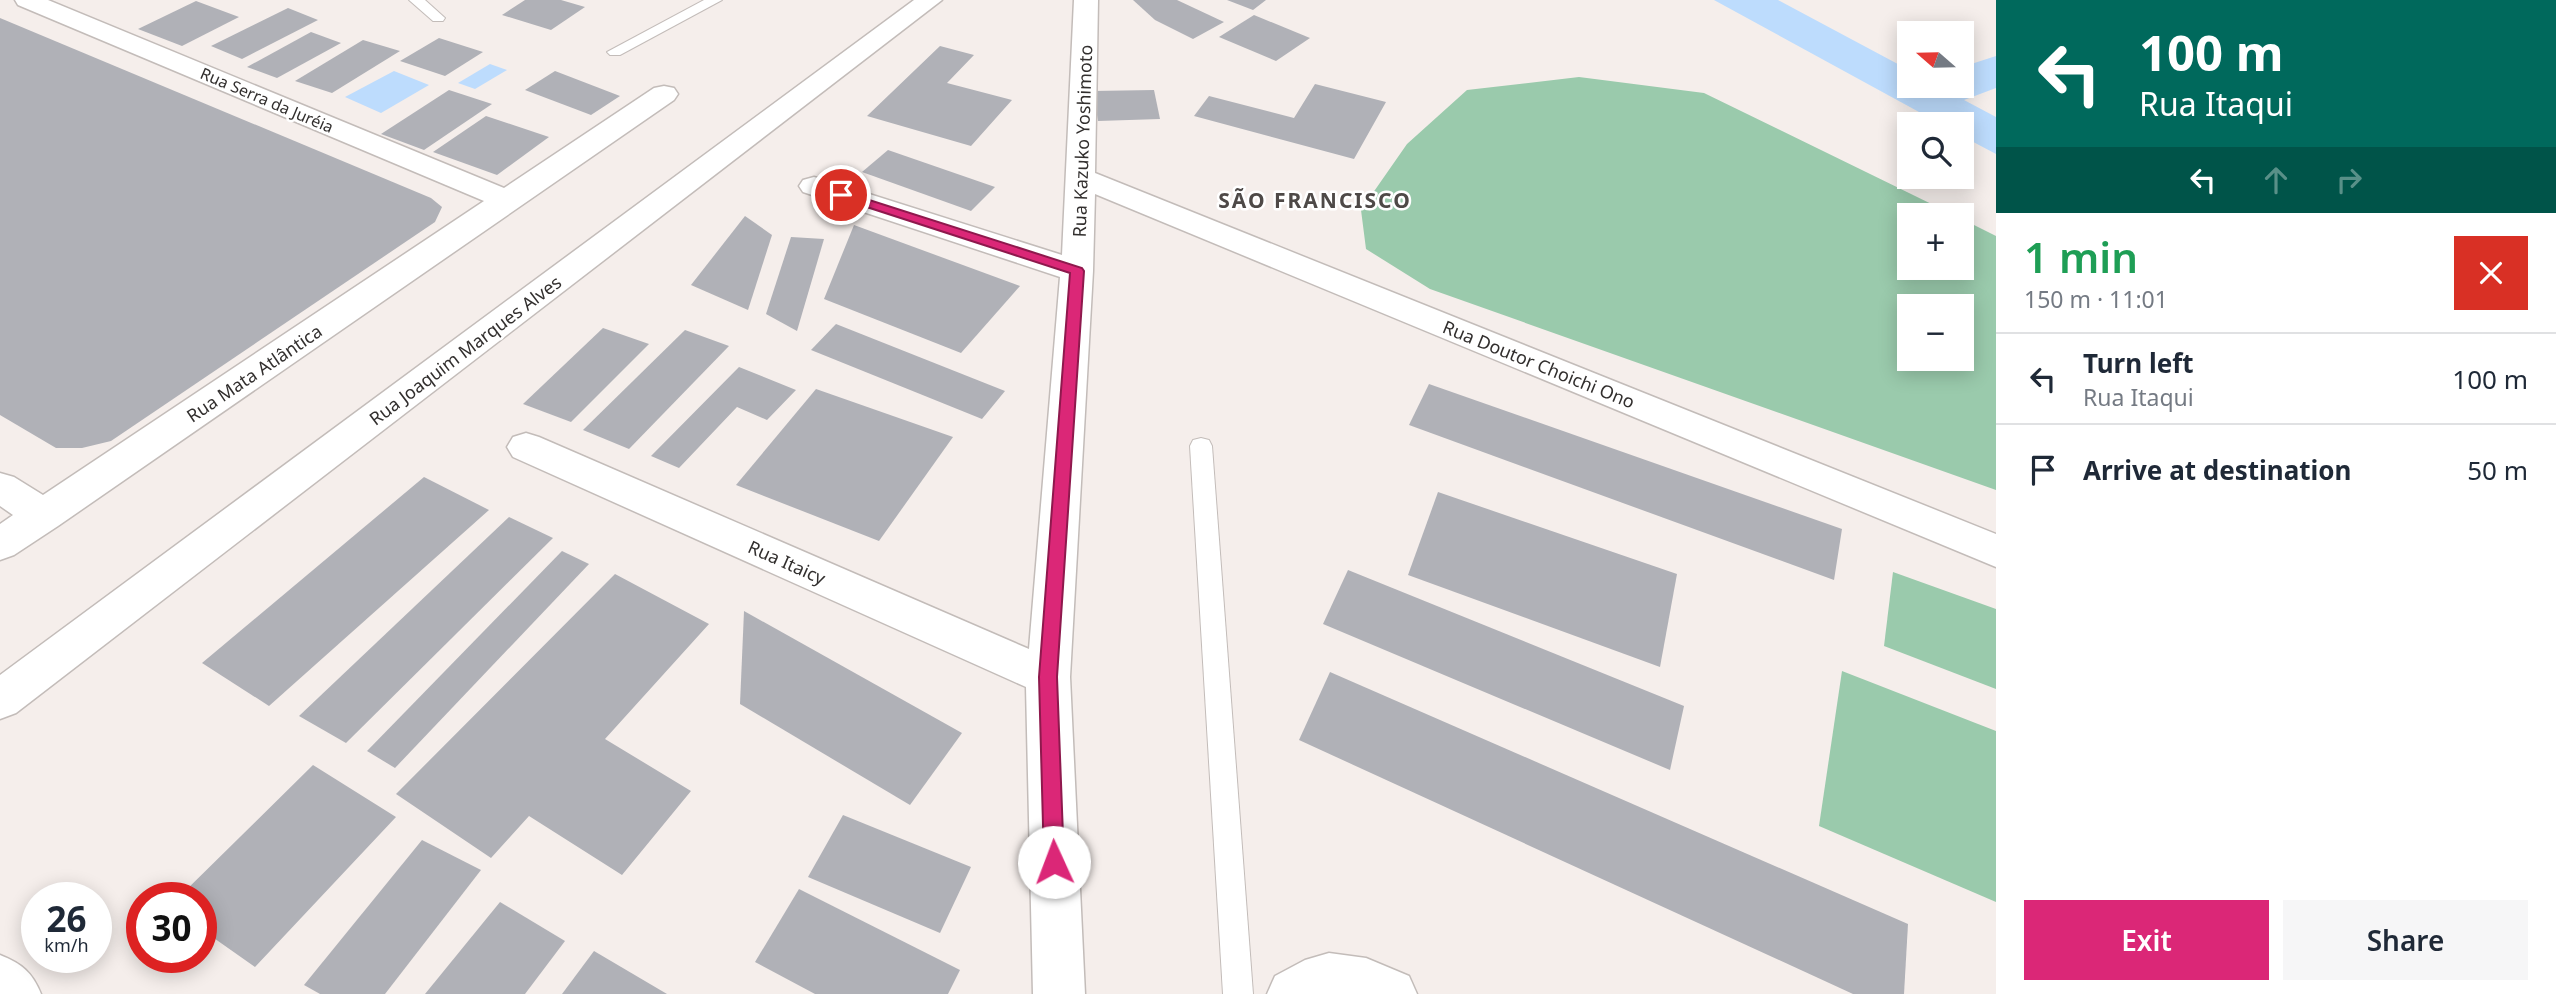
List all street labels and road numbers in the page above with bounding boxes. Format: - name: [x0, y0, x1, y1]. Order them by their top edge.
- street label: Rua Kazuko Yoshimoto: [1067, 44, 1097, 238]
- street label: Rua Serra da Juréia: [197, 62, 337, 138]
- street label: Rua Joaquim Marques Alves: [364, 270, 566, 430]
- street label: Rua Doutor Choichi Ono: [1439, 314, 1639, 414]
- street label: Rua Mata Atlântica: [182, 319, 326, 427]
- street label: Rua Itaicy: [745, 534, 830, 590]

